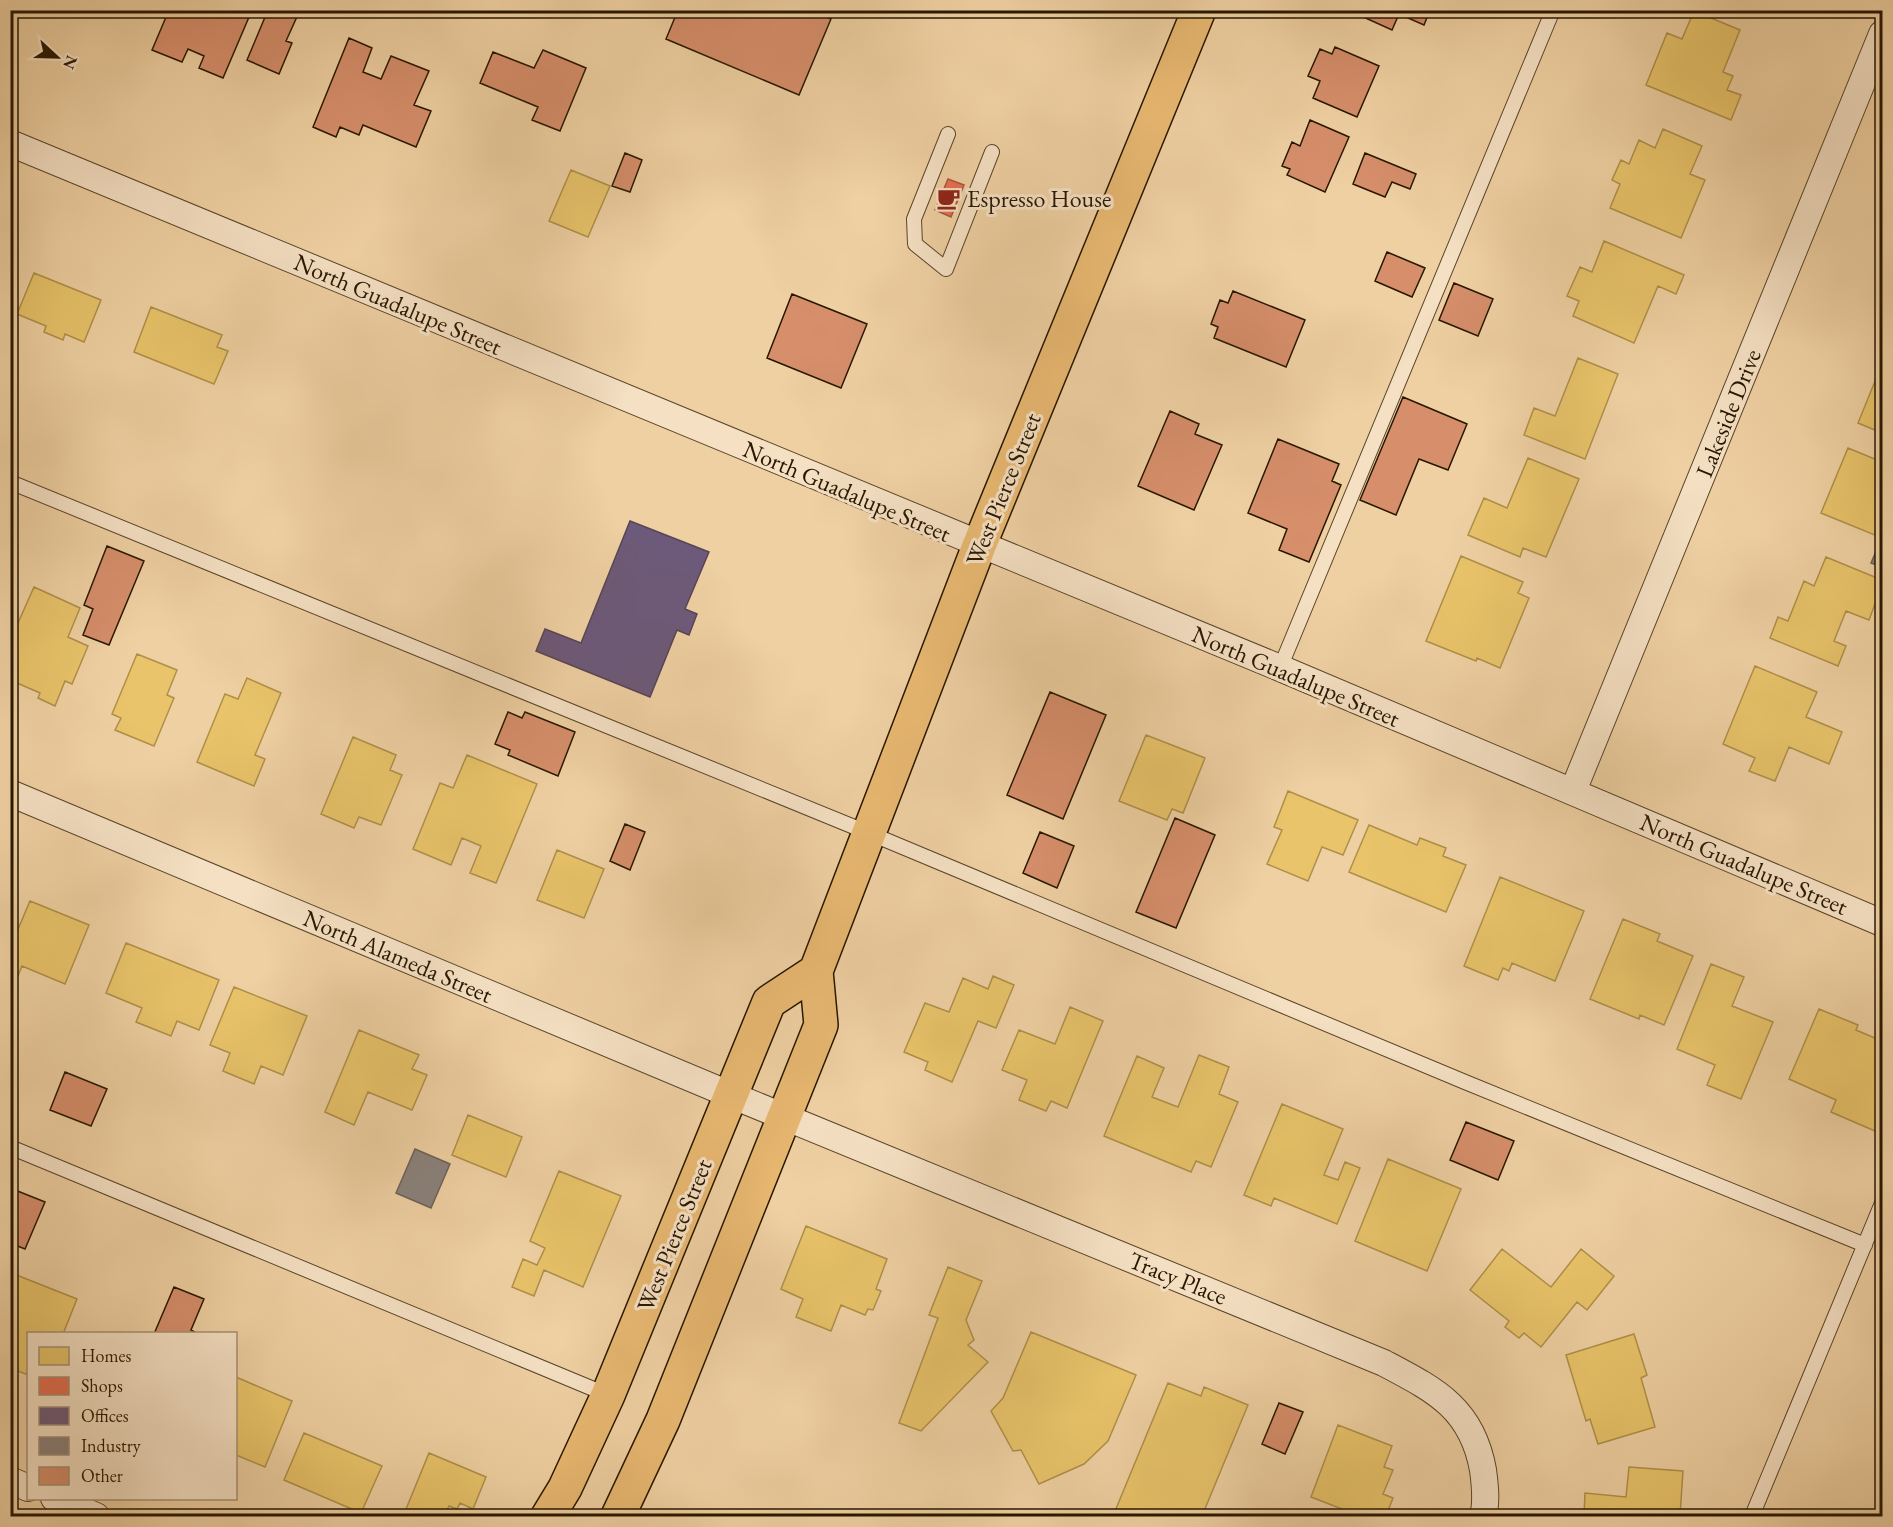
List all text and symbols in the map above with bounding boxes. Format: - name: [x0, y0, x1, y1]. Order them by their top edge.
- north arrow: [27, 27, 87, 87]
- text: N: [58, 52, 83, 72]
- place label: Espresso House: [967, 183, 1111, 214]
- cafe icon: Espresso House: [936, 185, 962, 211]
- street label: North Guadalupe Street: [289, 246, 507, 362]
- street label: Lakeside Drive: [1688, 344, 1768, 482]
- street label: West Pierce Street: [958, 408, 1048, 570]
- street label: North Guadalupe Street: [738, 433, 956, 549]
- street label: North Guadalupe Street: [1187, 618, 1405, 734]
- street label: North Guadalupe Street: [1635, 806, 1853, 922]
- street label: North Alameda Street: [299, 902, 498, 1010]
- street label: West Pierce Street: [629, 1154, 719, 1316]
- street label: Tracy Place: [1124, 1244, 1232, 1312]
- legend: [27, 1332, 237, 1500]
- text: Homes: [81, 1344, 132, 1367]
- text: Shops: [81, 1374, 123, 1397]
- text: Offices: [81, 1404, 129, 1427]
- text: Industry: [81, 1434, 141, 1457]
- text: Other: [81, 1464, 123, 1487]

